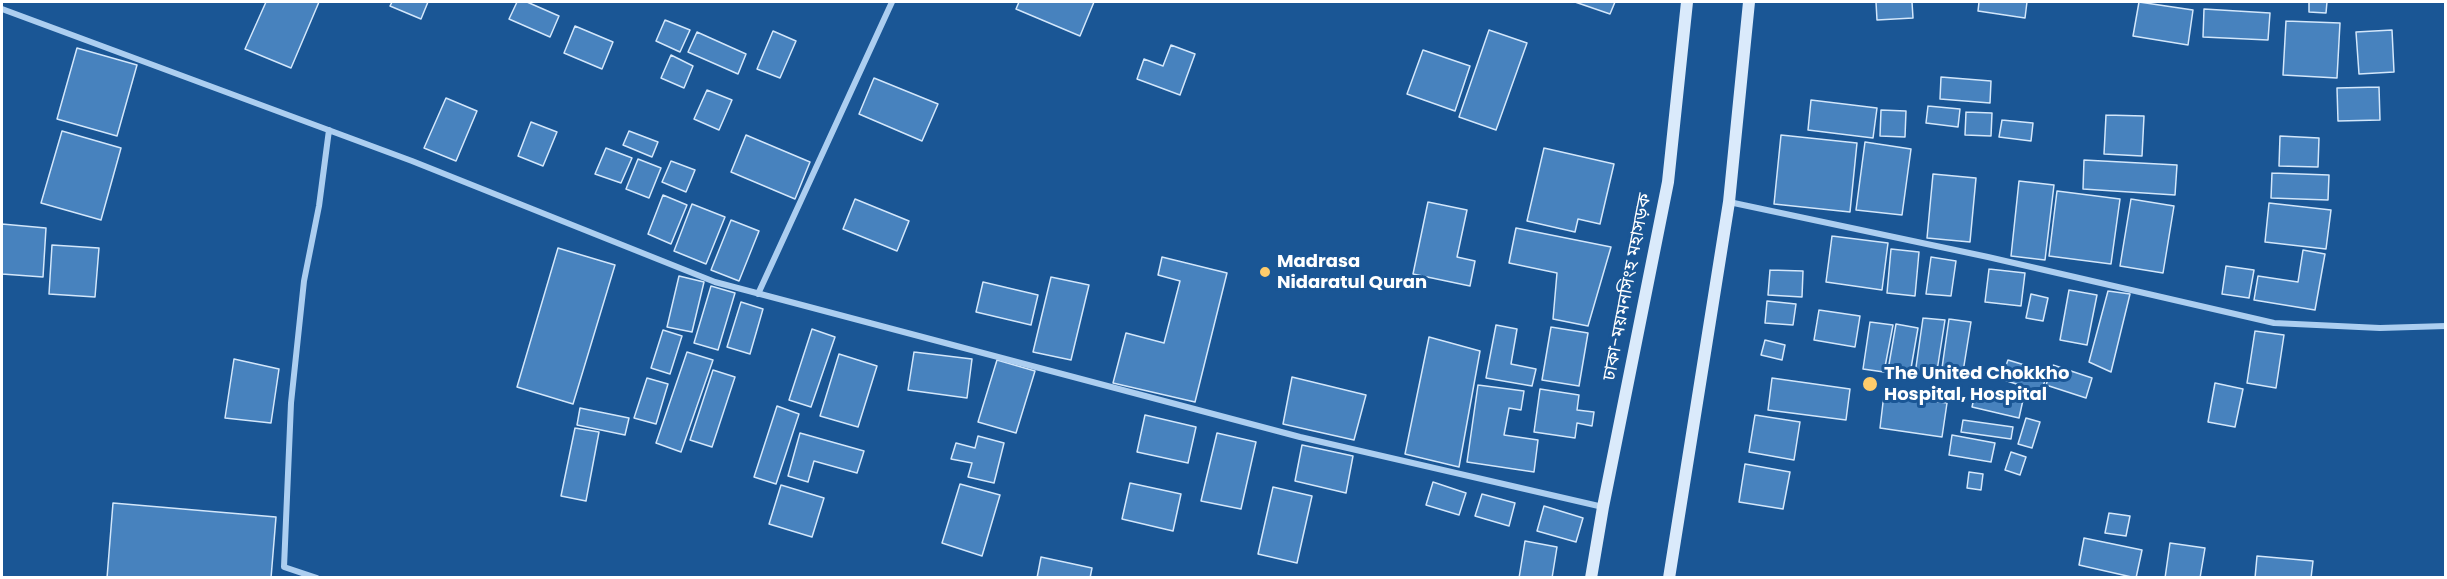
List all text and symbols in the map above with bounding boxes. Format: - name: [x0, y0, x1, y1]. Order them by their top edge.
- street label: ঢাকা-ময়মনসিংহ মহাসড়ক: [1599, 192, 1657, 382]
- place label: Madrasa Nidaratul Quran: [1277, 251, 1427, 294]
- marker: Madrasa Nidaratul Quran: [1258, 265, 1272, 279]
- place label: The United Chokkho Hospital, Hospital: [1884, 363, 2069, 406]
- marker: The United Chokkho Hospital, Hospital: [1861, 375, 1879, 393]

